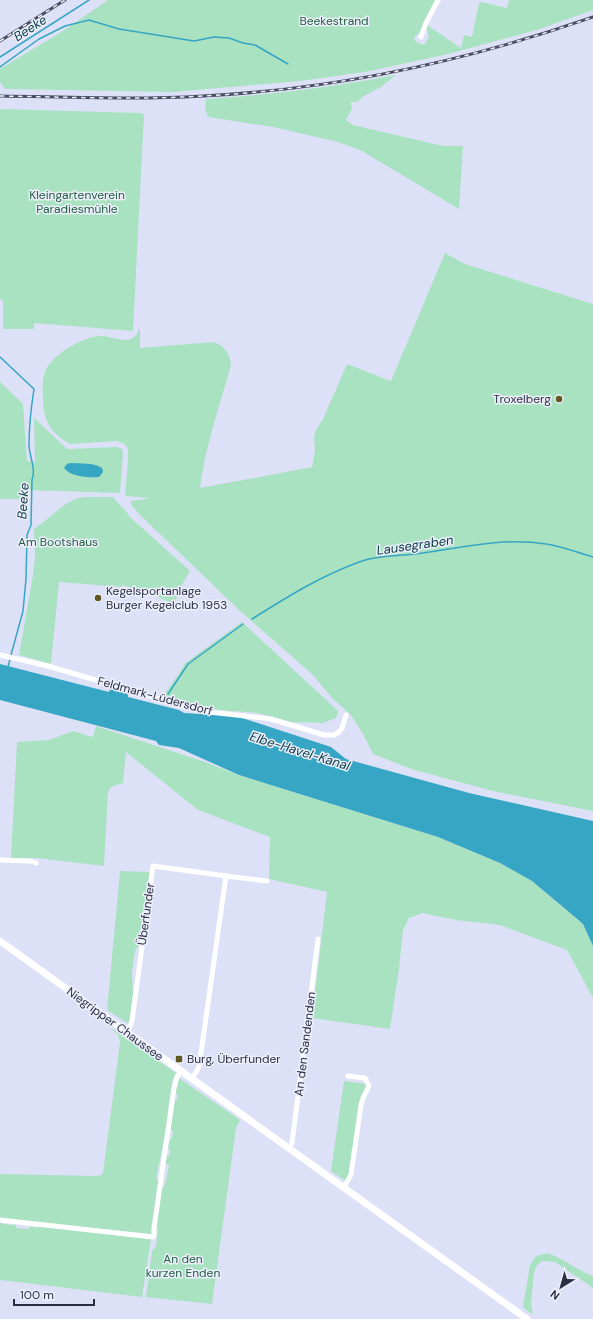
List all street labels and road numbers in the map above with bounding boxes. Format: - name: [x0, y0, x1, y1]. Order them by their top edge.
- street label: Feldmark-Lüdersdorf: [96, 673, 214, 719]
- street label: Überfunder: [134, 881, 158, 946]
- street label: Niegripper Chaussee: [63, 983, 167, 1065]
- street label: An den Sandenden: [291, 991, 319, 1097]

